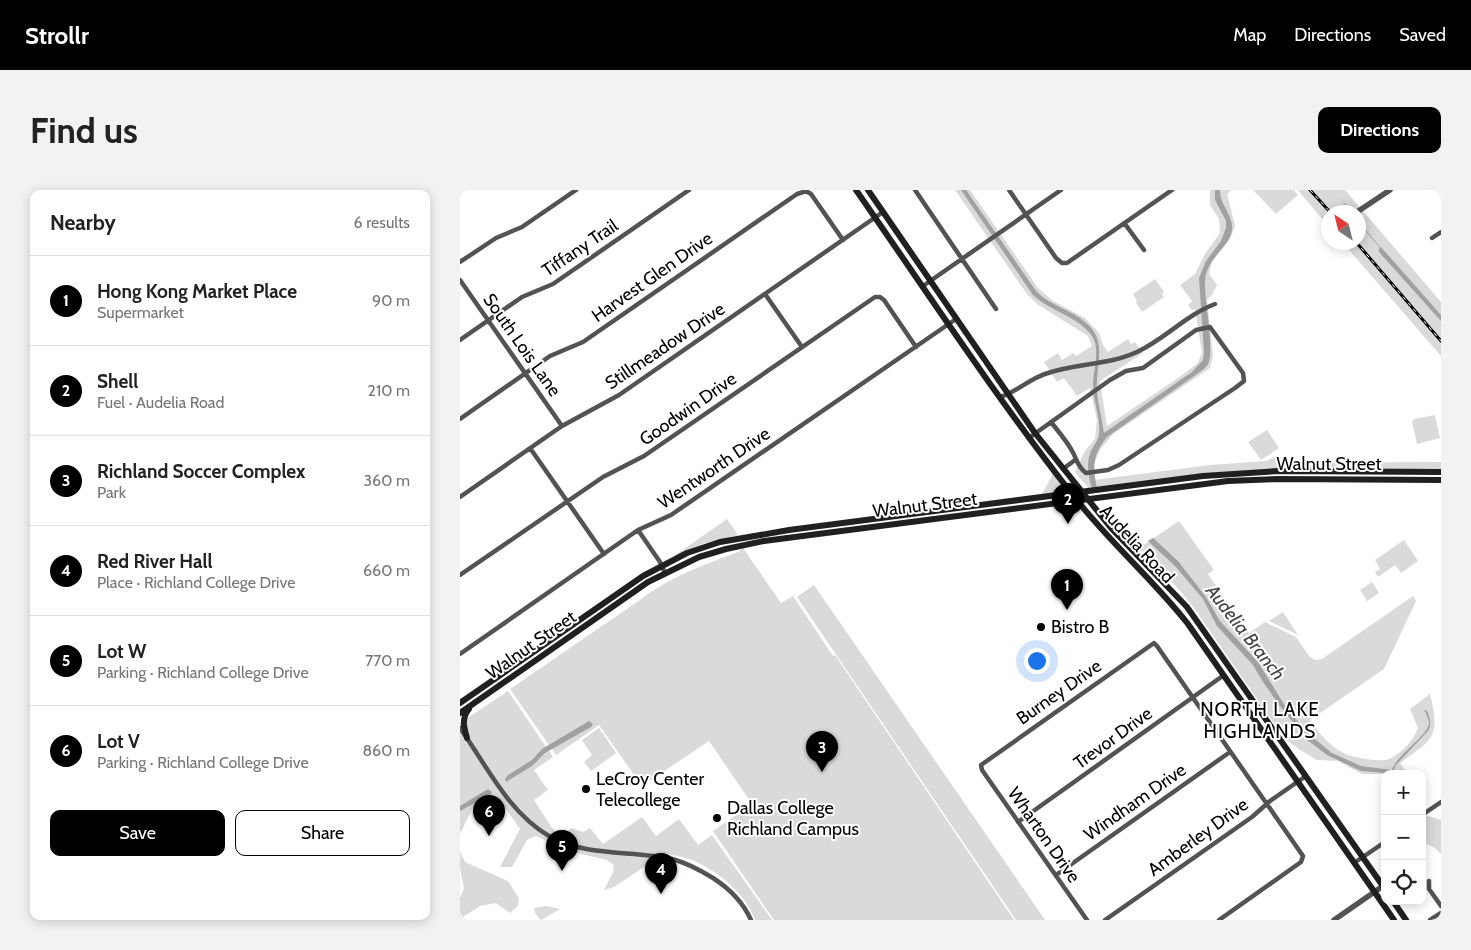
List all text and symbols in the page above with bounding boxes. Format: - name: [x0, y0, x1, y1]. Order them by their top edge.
- text: Strollr: [25, 21, 89, 50]
- text: Map: [1233, 24, 1266, 46]
- text: Directions: [1294, 24, 1371, 46]
- text: Saved: [1399, 24, 1446, 46]
- button: Directions: [1318, 107, 1441, 153]
- text: Find us: [30, 109, 138, 152]
- north arrow: [1321, 205, 1366, 250]
- text: Nearby: [50, 210, 116, 235]
- text: 6 results: [354, 213, 410, 232]
- street label: Tiffany Trail: [538, 214, 623, 281]
- street label: Harvest Glen Drive: [587, 227, 717, 327]
- text: Hong Kong Market Place: [97, 280, 297, 303]
- street label: South Lois Lane: [478, 289, 566, 401]
- text: 1: [63, 291, 69, 310]
- text: 90 m: [372, 291, 410, 310]
- street label: Stillmeadow Drive: [601, 298, 729, 394]
- text: Supermarket: [97, 303, 184, 322]
- street label: Goodwin Drive: [635, 368, 741, 450]
- text: Shell: [97, 370, 138, 393]
- text: 2: [62, 381, 70, 400]
- text: 210 m: [368, 381, 410, 400]
- text: Fuel · Audelia Road: [97, 393, 224, 412]
- street label: Wentworth Drive: [654, 422, 774, 514]
- street label: Walnut Street: [1276, 453, 1382, 475]
- text: Richland Soccer Complex: [97, 460, 305, 483]
- text: 3: [62, 471, 70, 490]
- text: 360 m: [363, 471, 410, 490]
- text: Park: [97, 483, 126, 502]
- pin: 2: [1052, 483, 1084, 524]
- street label: Walnut Street: [872, 488, 978, 522]
- street label: Audelia Road: [1095, 500, 1179, 588]
- text: Red River Hall: [97, 550, 212, 573]
- text: 4: [61, 561, 71, 580]
- text: 660 m: [363, 561, 410, 580]
- pin: 1: [1051, 569, 1083, 610]
- text: Place · Richland College Drive: [97, 573, 295, 592]
- water label: Audelia Branch: [1200, 579, 1290, 685]
- street label: Walnut Street: [482, 606, 580, 684]
- place label: Bistro B: [1051, 616, 1109, 638]
- marker: Bistro B: [1035, 621, 1047, 633]
- text: Lot W: [97, 640, 146, 663]
- your location: [1024, 648, 1050, 674]
- text: 5: [62, 651, 70, 670]
- text: 770 m: [365, 651, 410, 670]
- street label: Burney Drive: [1012, 655, 1106, 729]
- text: Parking · Richland College Drive: [97, 663, 309, 682]
- district label: NORTH LAKE HIGHLANDS: [1200, 698, 1320, 743]
- street label: Trevor Drive: [1070, 702, 1156, 774]
- text: Lot V: [97, 730, 140, 753]
- pin: 3: [806, 731, 838, 772]
- text: 6: [62, 741, 71, 760]
- text: 860 m: [362, 741, 410, 760]
- text: Parking · Richland College Drive: [97, 753, 309, 772]
- street label: Windham Drive: [1080, 759, 1190, 845]
- place label: LeCroy Center Telecollege: [596, 768, 704, 811]
- map controls: [1381, 770, 1426, 905]
- button: +: [1381, 770, 1426, 815]
- marker: LeCroy Center Telecollege: [580, 783, 592, 795]
- street label: Wharton Drive: [1003, 783, 1085, 887]
- street label: Amberley Drive: [1144, 793, 1252, 881]
- pin: 6: [473, 795, 505, 836]
- place label: Dallas College Richland Campus: [727, 797, 859, 840]
- button: Save: [50, 810, 225, 856]
- button: Share: [235, 810, 410, 856]
- marker: Dallas College Richland Campus: [711, 812, 723, 824]
- button: −: [1381, 815, 1426, 860]
- pin: 5: [546, 830, 578, 871]
- pin: 4: [645, 853, 677, 894]
- button: locate: [1381, 860, 1426, 905]

